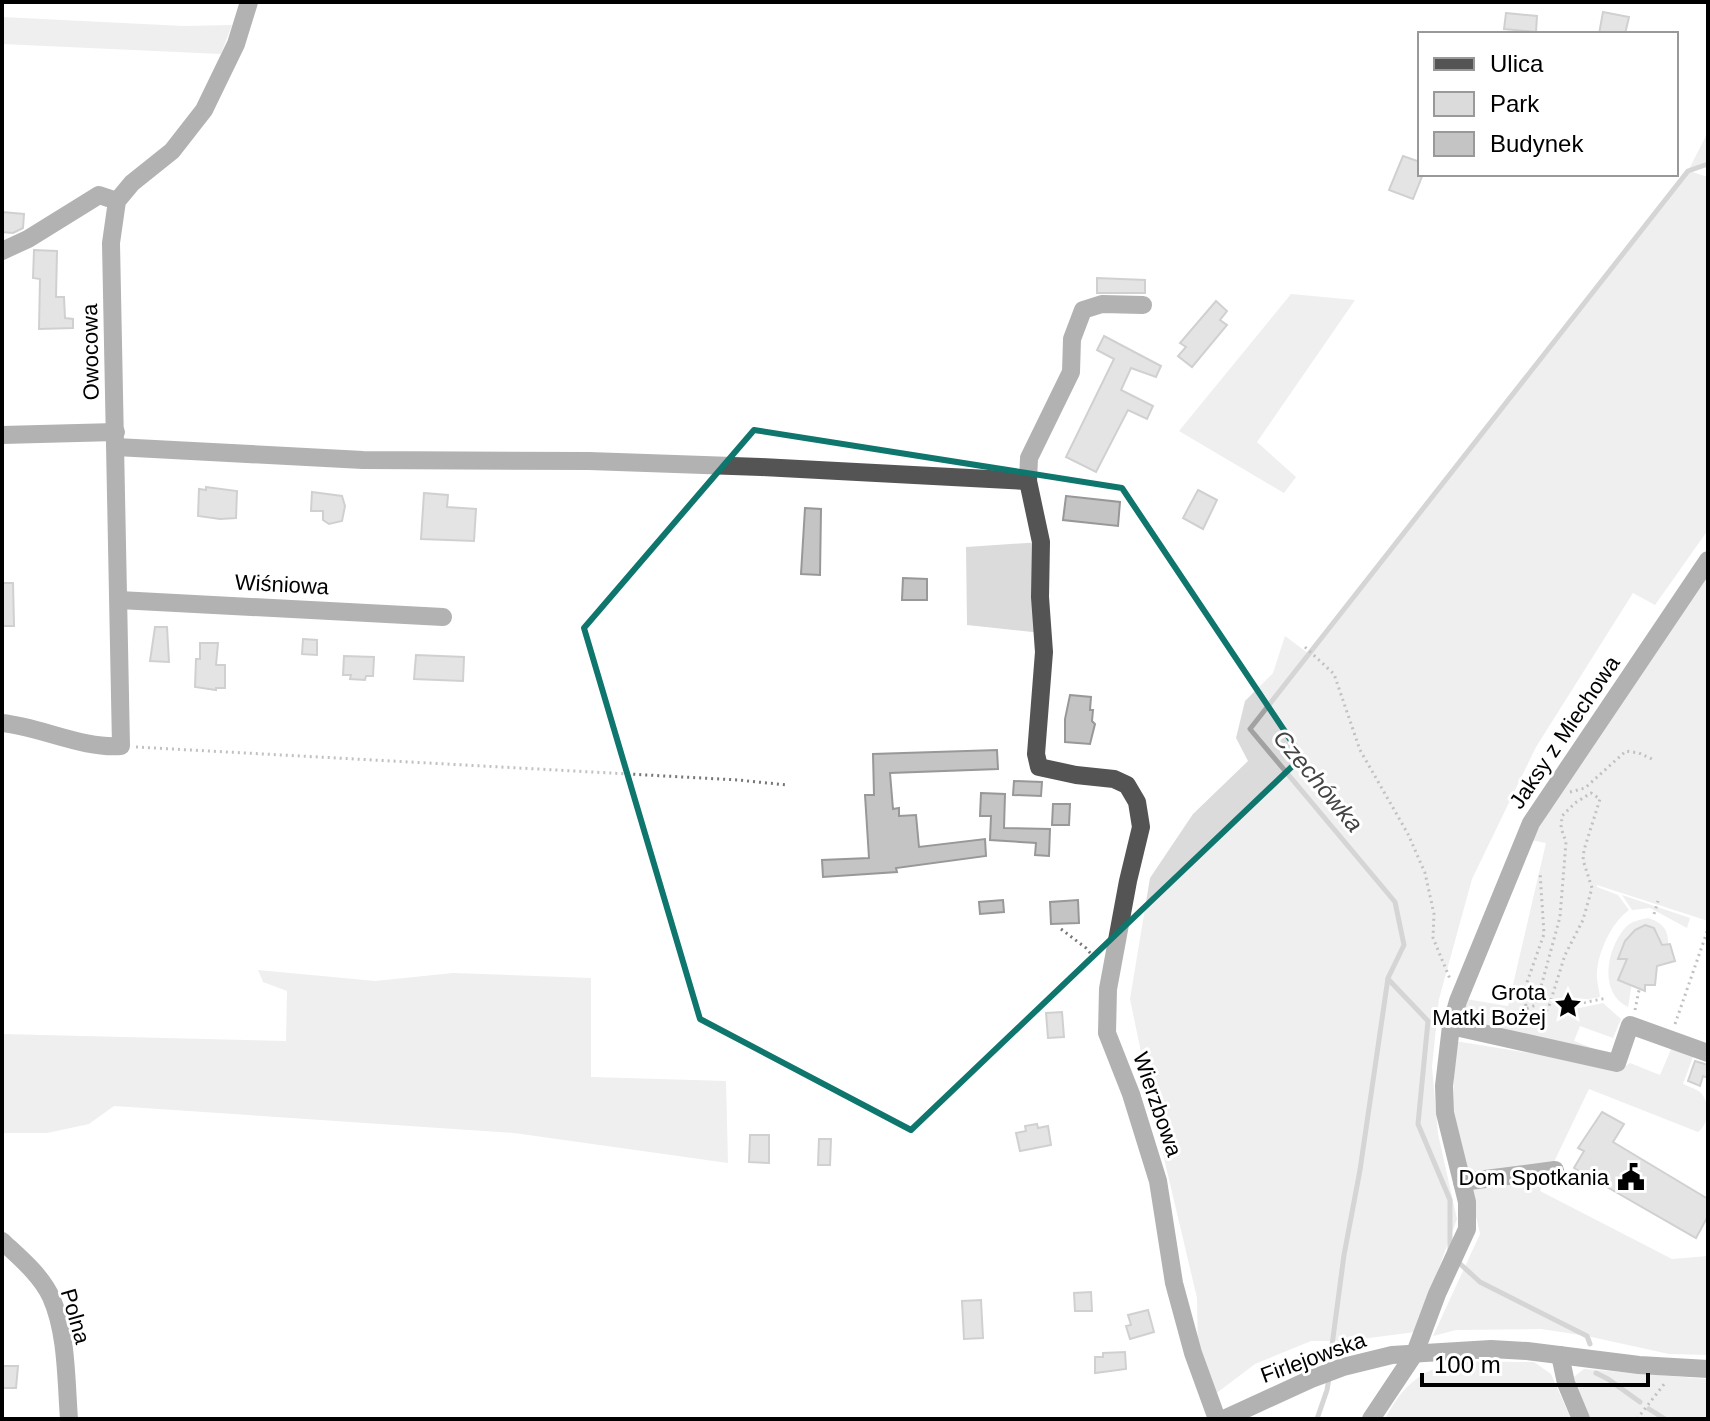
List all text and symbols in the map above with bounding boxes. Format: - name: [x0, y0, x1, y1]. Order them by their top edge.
- legend: [1418, 32, 1678, 176]
- text: Ulica: [1490, 50, 1544, 77]
- text: Park: [1490, 90, 1540, 117]
- text: Budynek: [1490, 130, 1584, 157]
- street label: Owocowa: [77, 303, 104, 400]
- street label: Wiśniowa: [234, 570, 330, 599]
- street label: Jaksy z Miechowa: [1504, 651, 1625, 813]
- water label: Czechówka: [1268, 724, 1369, 837]
- place label: Grota Matki Bożej: [1432, 980, 1547, 1030]
- place icon: Grota Matki Bożej: [1553, 990, 1583, 1020]
- street label: Wierzbowa: [1128, 1049, 1187, 1160]
- public building icon: Dom Spotkania: [1616, 1162, 1646, 1192]
- place label: Dom Spotkania: [1459, 1165, 1610, 1190]
- street label: Polna: [56, 1286, 95, 1347]
- street label: Firlejowska: [1257, 1327, 1370, 1388]
- scale bar: [1422, 1337, 1648, 1387]
- text: 100 m: [1434, 1351, 1501, 1378]

